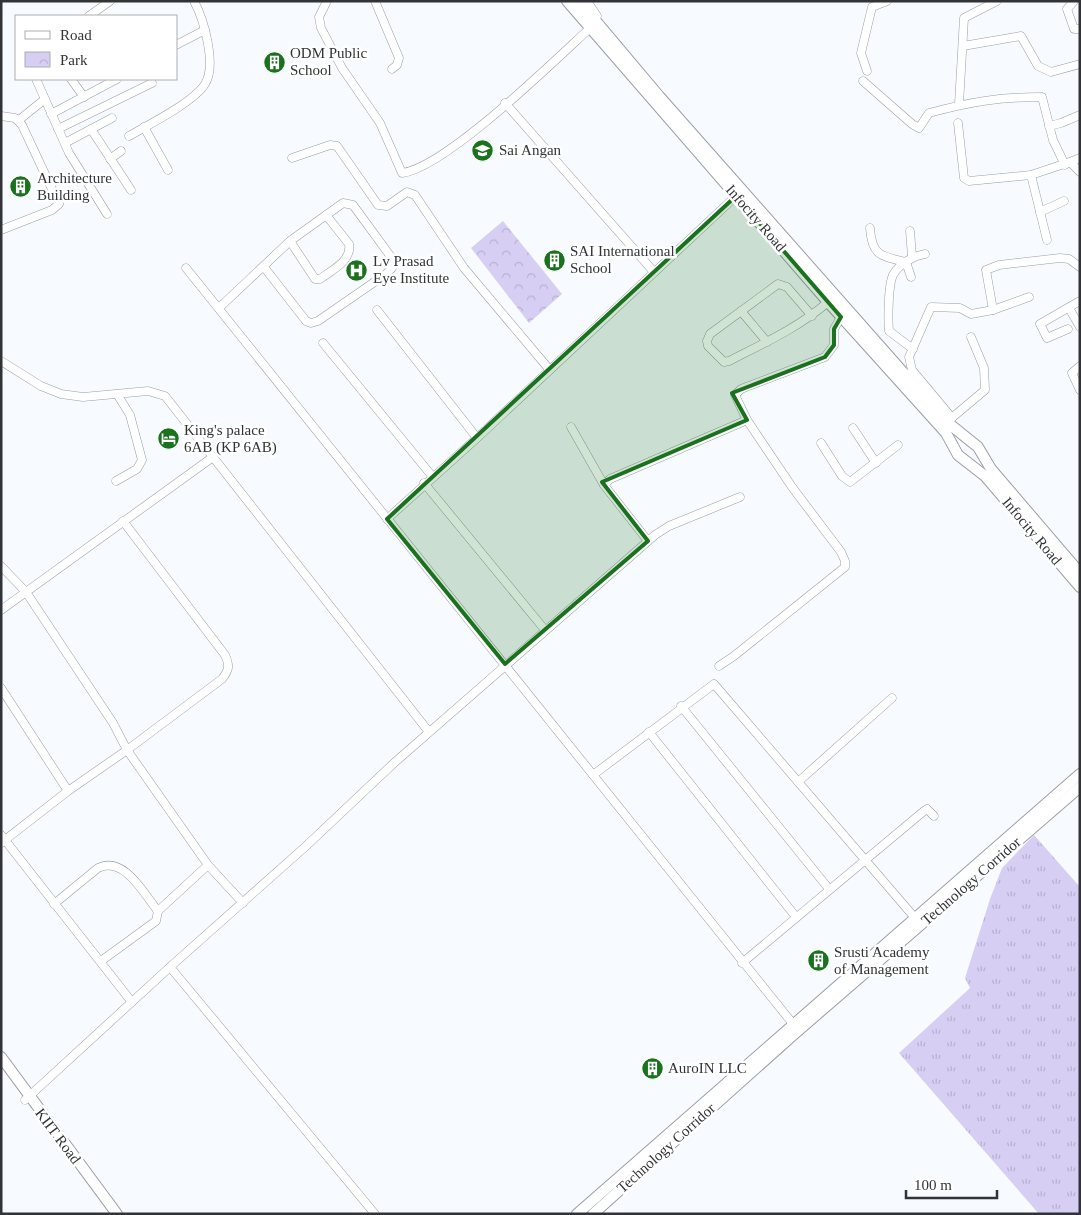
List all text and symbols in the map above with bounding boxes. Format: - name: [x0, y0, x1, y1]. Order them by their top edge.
- legend: [15, 15, 178, 80]
- text: Road: [60, 27, 92, 43]
- place label: ODM Public School: [290, 45, 367, 78]
- building icon: ODM Public School: [262, 50, 286, 74]
- text: Park: [60, 52, 88, 68]
- school or university icon: Sai Angan: [471, 138, 495, 162]
- place label: Sai Angan: [499, 142, 562, 158]
- place label: Architecture Building: [37, 170, 112, 203]
- building icon: Architecture Building: [9, 175, 33, 199]
- street label: Infocity Road: [723, 181, 790, 255]
- place label: SAI International School: [570, 243, 675, 276]
- building icon: SAI International School: [542, 248, 566, 272]
- place label: Lv Prasad Eye Institute: [373, 253, 450, 286]
- hospital icon: Lv Prasad Eye Institute: [345, 258, 369, 282]
- place label: King's palace 6AB (KP 6AB): [184, 422, 277, 456]
- hotel icon: King's palace 6AB (KP 6AB): [156, 427, 180, 451]
- street label: Infocity Road: [999, 494, 1065, 568]
- street label: Technology Corridor: [918, 834, 1024, 928]
- place label: Srusti Academy of Management: [834, 944, 930, 977]
- building icon: Srusti Academy of Management: [806, 949, 830, 973]
- building icon: AuroIN LLC: [640, 1056, 664, 1080]
- place label: AuroIN LLC: [668, 1060, 747, 1076]
- street label: Technology Corridor: [614, 1100, 718, 1196]
- street label: KIIT Road: [32, 1105, 84, 1167]
- scale bar: [906, 1168, 997, 1200]
- text: 100 m: [914, 1177, 952, 1193]

